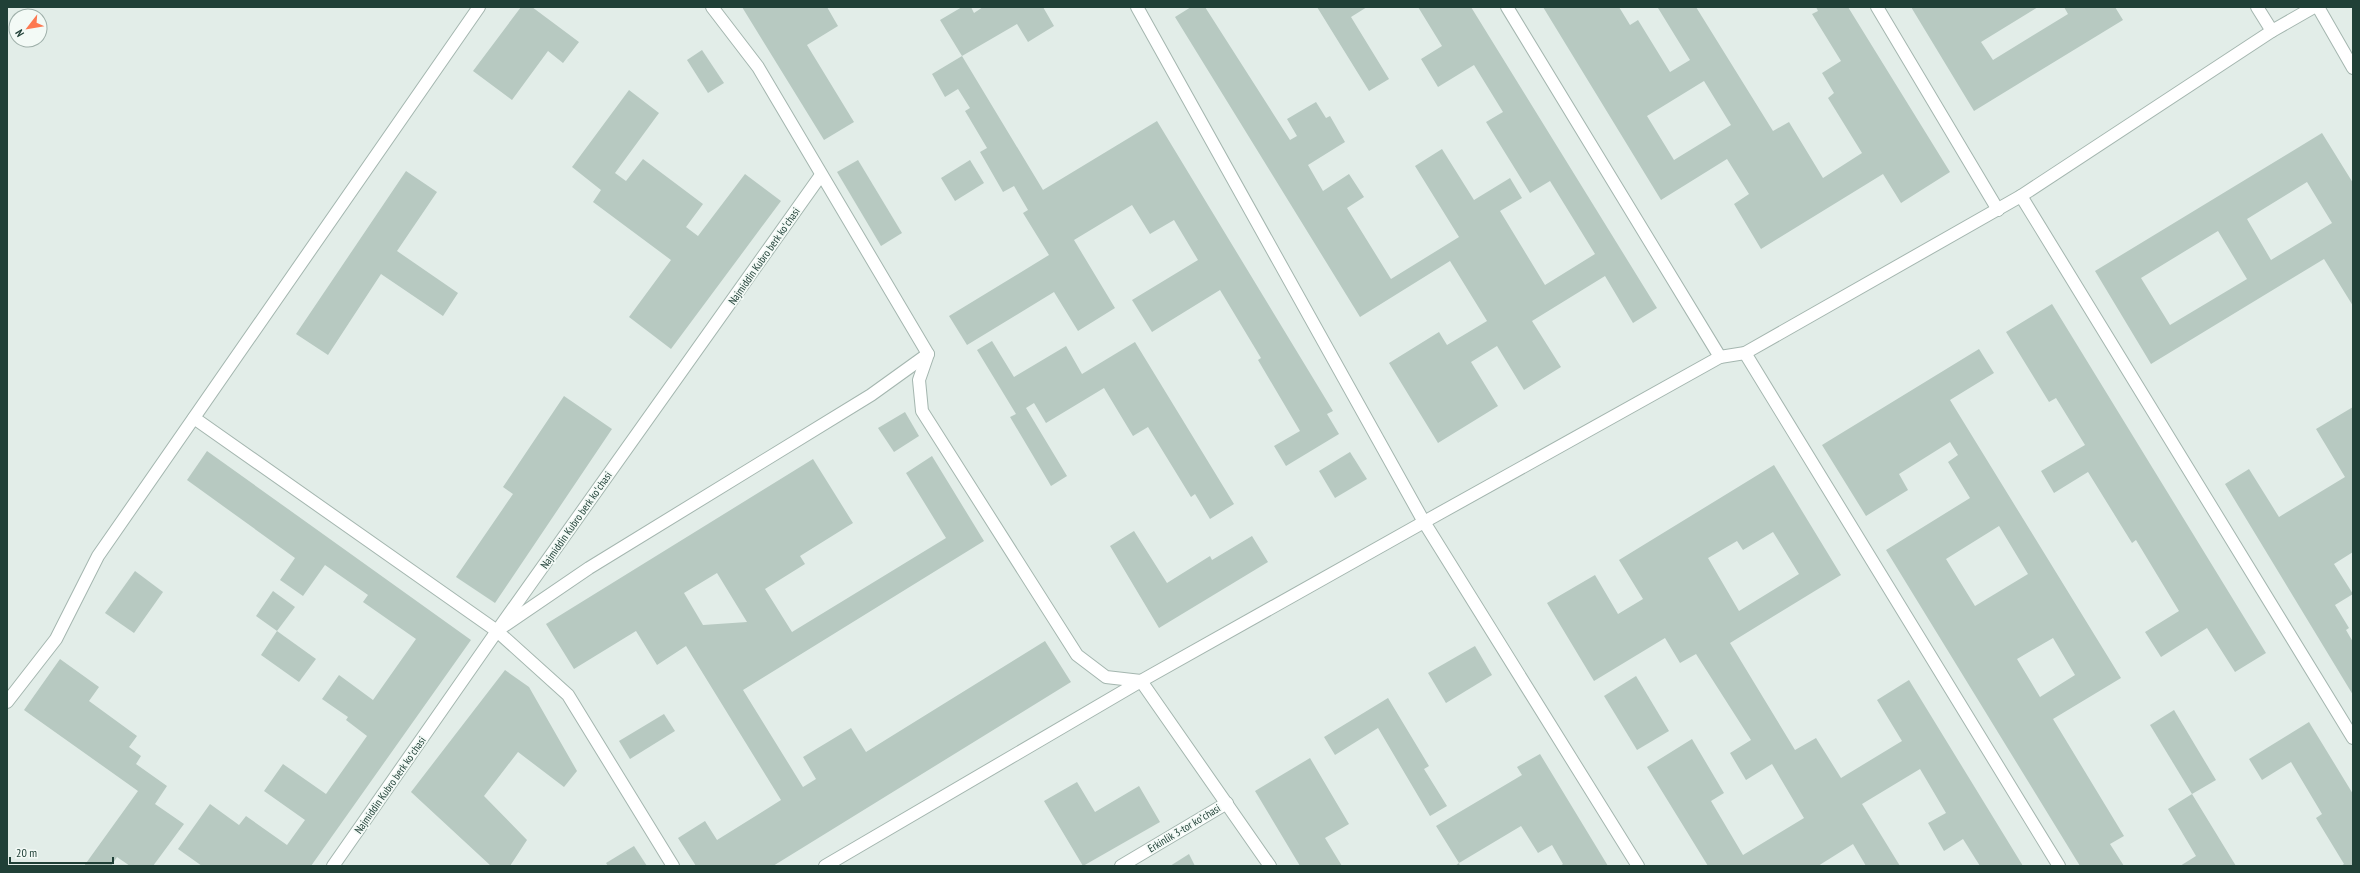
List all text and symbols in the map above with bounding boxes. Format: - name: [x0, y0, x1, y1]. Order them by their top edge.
- north arrow: [8, 8, 48, 48]
- text: N: [12, 27, 27, 39]
- street label: Najmiddin Kubro berk koʻchasi: [725, 205, 803, 307]
- street label: Najmiddin Kubro berk koʻchasi: [537, 469, 615, 571]
- street label: Najmiddin Kubro berk koʻchasi: [351, 734, 429, 836]
- street label: Erkinlik 3-tor koʻchasi: [1145, 801, 1223, 855]
- scale bar: [10, 839, 113, 865]
- text: 20 m: [16, 845, 37, 860]

